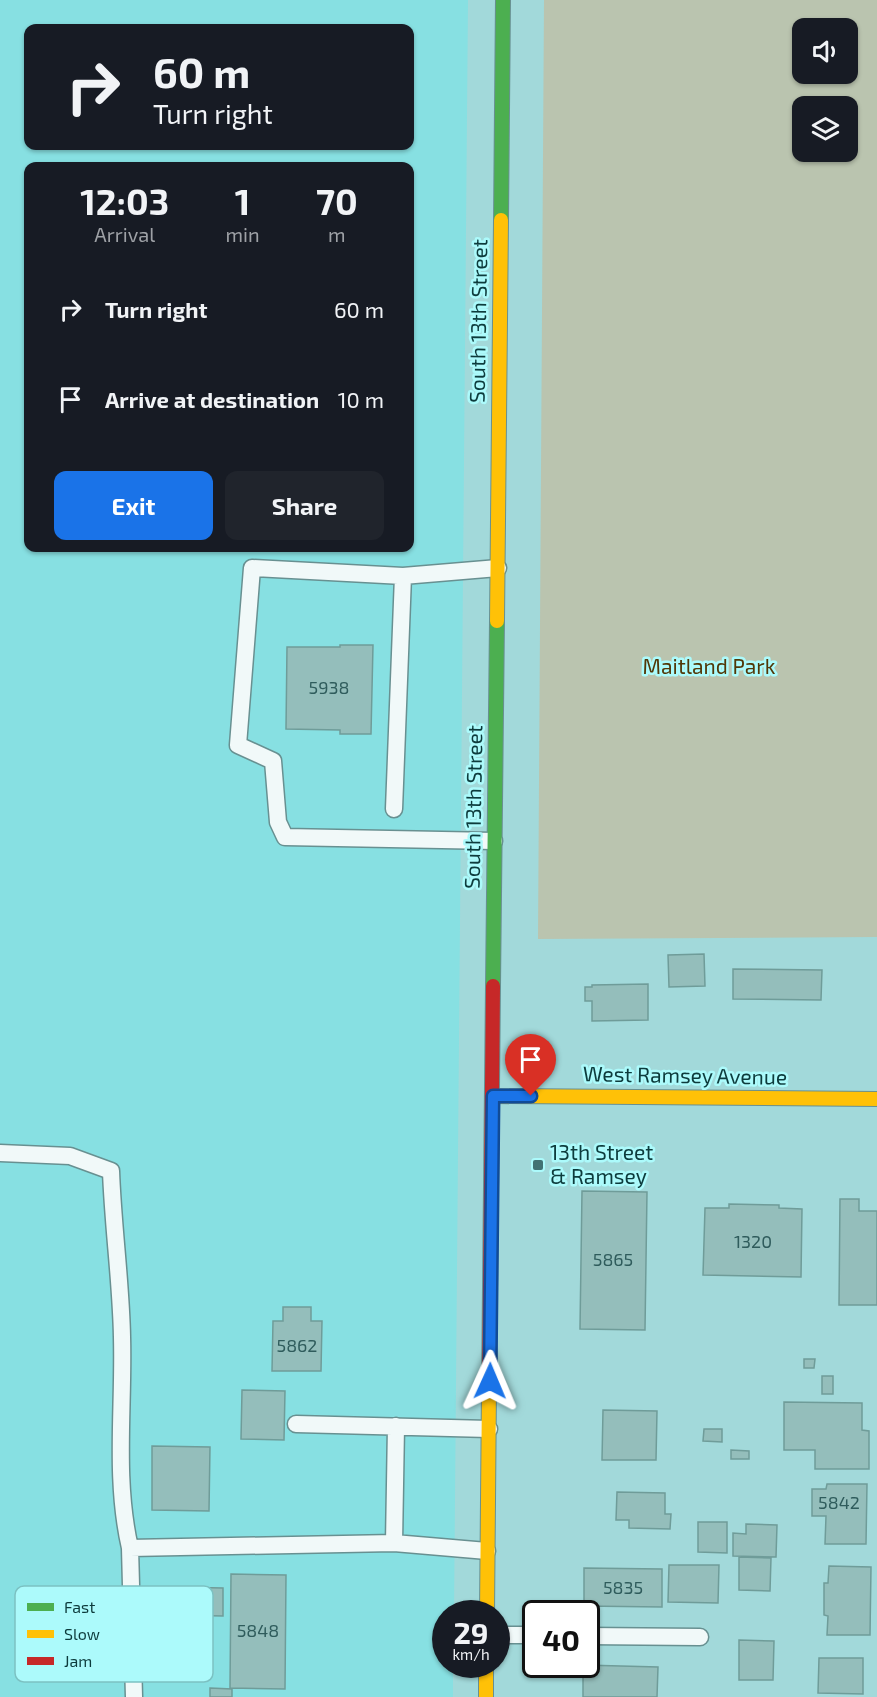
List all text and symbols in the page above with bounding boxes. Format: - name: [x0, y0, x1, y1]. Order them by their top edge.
- map controls: [792, 18, 858, 162]
- button: sound: [792, 18, 858, 84]
- text: 60 m: [153, 46, 250, 96]
- icon: right: [54, 48, 132, 126]
- button: layers: [792, 96, 858, 162]
- text: Turn right: [153, 97, 273, 129]
- text: 12:03: [80, 179, 169, 222]
- text: 1: [235, 179, 250, 222]
- text: 70: [316, 179, 358, 222]
- text: Arrival: [94, 222, 155, 246]
- text: min: [225, 222, 260, 246]
- text: m: [328, 222, 346, 246]
- street label: South 13th Street: [464, 239, 491, 403]
- icon: right: [54, 293, 87, 326]
- text: Turn right: [105, 296, 207, 322]
- text: 60 m: [334, 296, 384, 322]
- icon: arrive: [54, 383, 87, 416]
- text: Arrive at destination: [105, 386, 319, 412]
- text: 10 m: [338, 386, 384, 412]
- button: Exit: [54, 471, 213, 540]
- button: Share: [225, 471, 384, 540]
- park label: Maitland Park: [643, 653, 776, 678]
- house number: 5938: [309, 676, 349, 698]
- street label: South 13th Street: [459, 725, 486, 889]
- pin: [505, 1034, 556, 1096]
- icon: arrive: [514, 1043, 547, 1076]
- street label: West Ramsey Avenue: [583, 1060, 787, 1089]
- place label: 13th Street & Ramsey: [550, 1139, 653, 1188]
- marker: 13th Street & Ramsey: [531, 1158, 545, 1172]
- house number: 1320: [734, 1230, 772, 1252]
- house number: 5865: [593, 1248, 633, 1270]
- house number: 5862: [277, 1334, 318, 1356]
- position arrow: [458, 1349, 522, 1413]
- house number: 5842: [818, 1491, 860, 1513]
- house number: 5835: [603, 1576, 643, 1598]
- legend: [15, 1586, 213, 1682]
- text: Fast: [64, 1597, 95, 1616]
- speed limit sign: 40: [522, 1600, 600, 1678]
- text: 29: [453, 1614, 489, 1650]
- house number: 5848: [237, 1619, 279, 1641]
- text: Slow: [64, 1624, 100, 1643]
- text: km/h: [452, 1645, 490, 1663]
- text: Jam: [64, 1651, 92, 1670]

